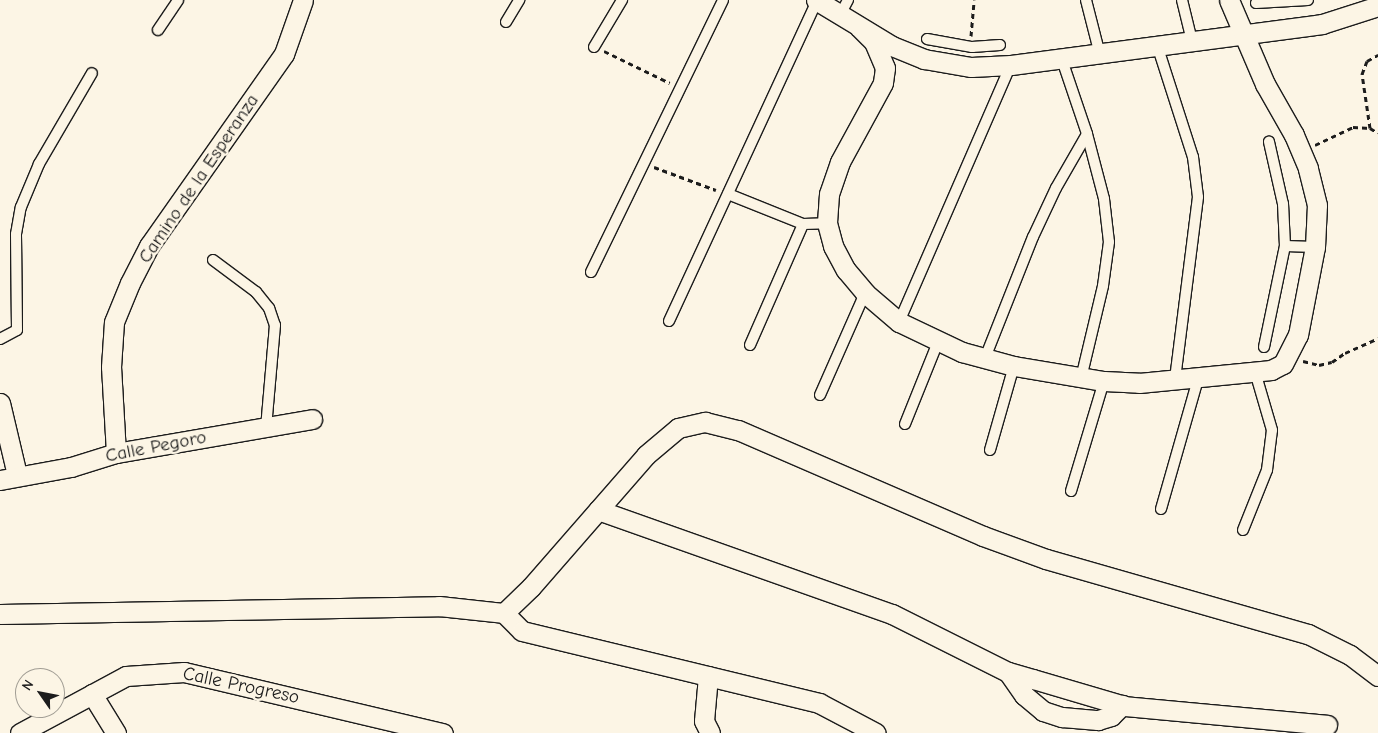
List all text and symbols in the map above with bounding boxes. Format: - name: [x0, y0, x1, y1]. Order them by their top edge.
- street label: Camino de la Esperanza: [134, 90, 264, 268]
- street label: Calle Pegoro: [104, 426, 208, 468]
- street label: Calle Progreso: [181, 663, 301, 709]
- north arrow: [15, 668, 65, 718]
- text: N: [18, 677, 37, 694]

